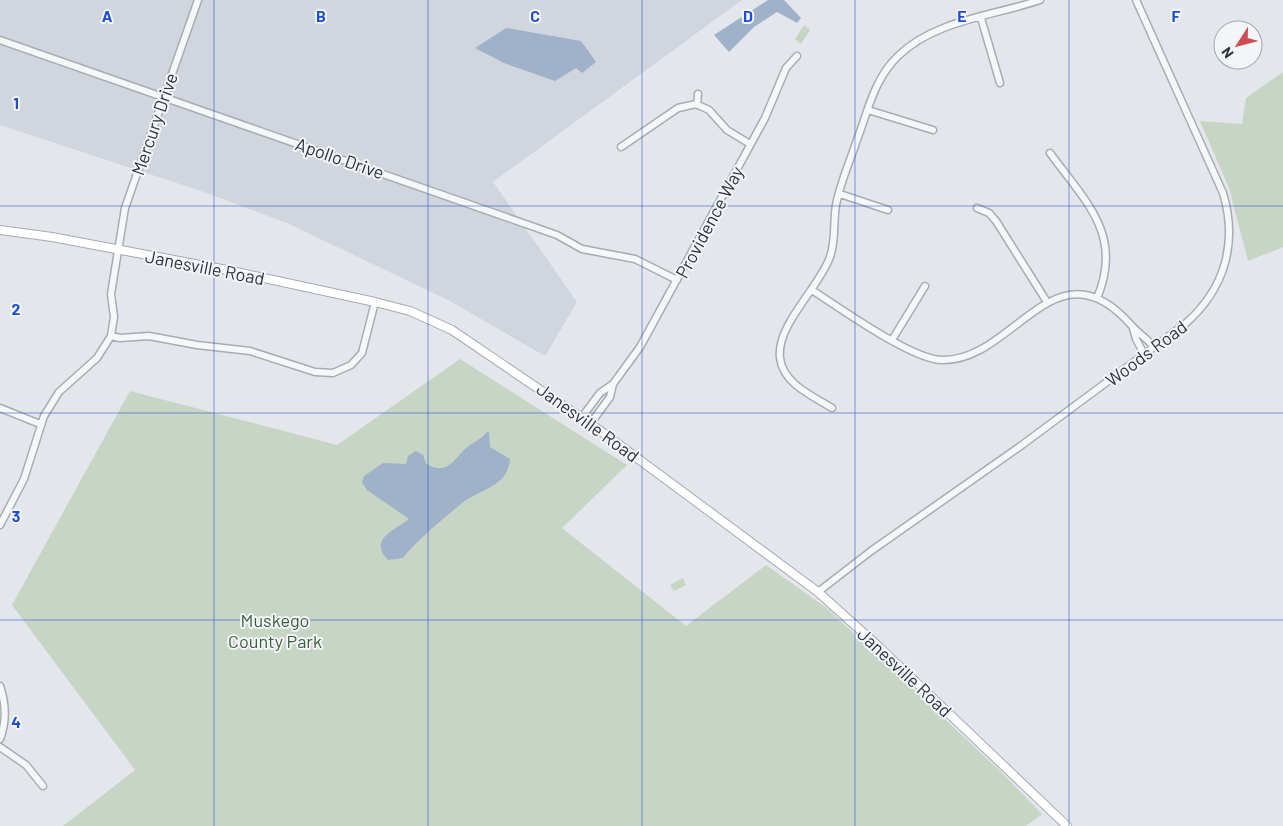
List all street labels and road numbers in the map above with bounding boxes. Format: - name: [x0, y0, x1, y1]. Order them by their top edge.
- street label: Mercury Drive: [126, 70, 182, 178]
- street label: Apollo Drive: [293, 133, 387, 183]
- street label: Providence Way: [670, 162, 748, 282]
- street label: Janesville Road: [143, 245, 267, 289]
- street label: Woods Road: [1101, 315, 1191, 391]
- street label: Janesville Road: [533, 378, 643, 466]
- street label: Janesville Road: [853, 623, 957, 721]

